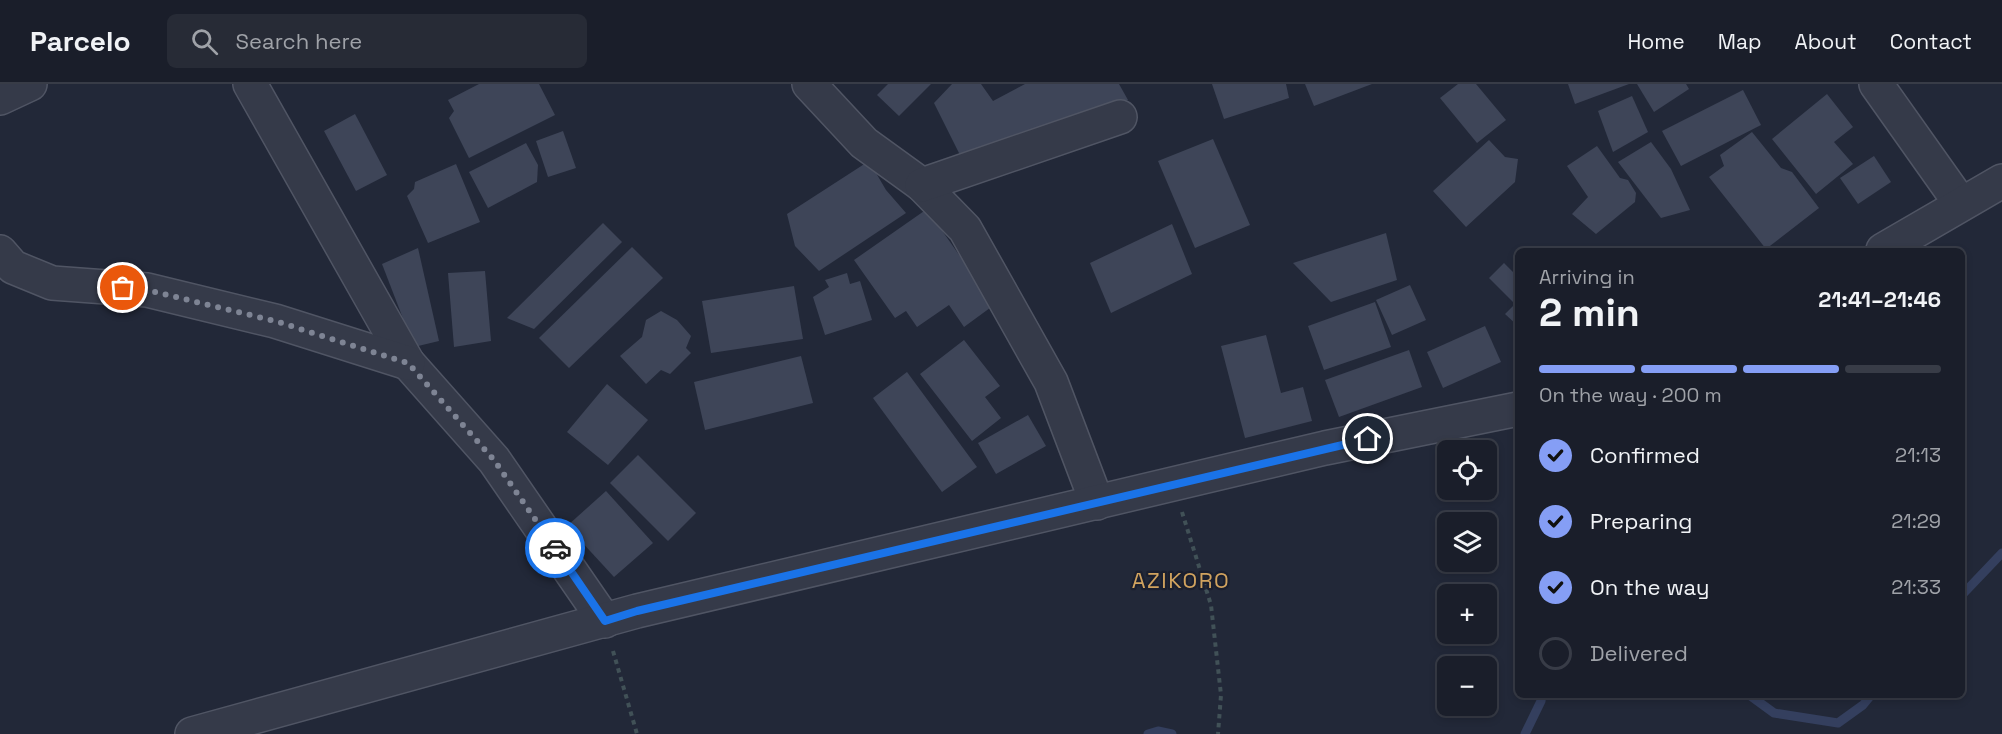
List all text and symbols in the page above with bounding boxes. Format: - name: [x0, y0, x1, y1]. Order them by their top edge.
- search box: [167, 14, 587, 68]
- text: Parcelo: [30, 23, 131, 59]
- icon: search: [188, 25, 221, 58]
- text: Search here: [236, 27, 362, 55]
- text: Home: [1627, 28, 1685, 55]
- text: Map: [1718, 28, 1762, 55]
- text: About: [1795, 28, 1857, 55]
- text: Contact: [1890, 28, 1972, 55]
- pin: [97, 262, 148, 313]
- text: Arriving in: [1539, 264, 1635, 290]
- icon: bag: [106, 271, 139, 304]
- text: 21:41–21:46: [1818, 285, 1941, 313]
- text: 2 min: [1539, 288, 1640, 337]
- text: On the way · 200 m: [1539, 382, 1722, 408]
- pin: [1342, 413, 1393, 464]
- icon: home: [1351, 422, 1384, 455]
- icon: check: [1539, 439, 1572, 472]
- map controls: [1437, 440, 1497, 716]
- button: locate: [1437, 440, 1497, 500]
- text: Confirmed: [1590, 441, 1700, 469]
- text: 21:13: [1895, 442, 1941, 468]
- icon: check: [1539, 505, 1572, 538]
- text: Preparing: [1590, 507, 1692, 535]
- text: 21:29: [1891, 508, 1941, 534]
- button: layers: [1437, 512, 1497, 572]
- courier: [525, 518, 585, 578]
- icon: car: [539, 532, 572, 565]
- district label: AZIKORO: [1132, 566, 1230, 594]
- icon: check: [1539, 571, 1572, 604]
- text: On the way: [1590, 573, 1709, 601]
- text: 21:33: [1891, 574, 1941, 600]
- button: +: [1437, 584, 1497, 644]
- text: Delivered: [1590, 639, 1688, 667]
- button: −: [1437, 656, 1497, 716]

